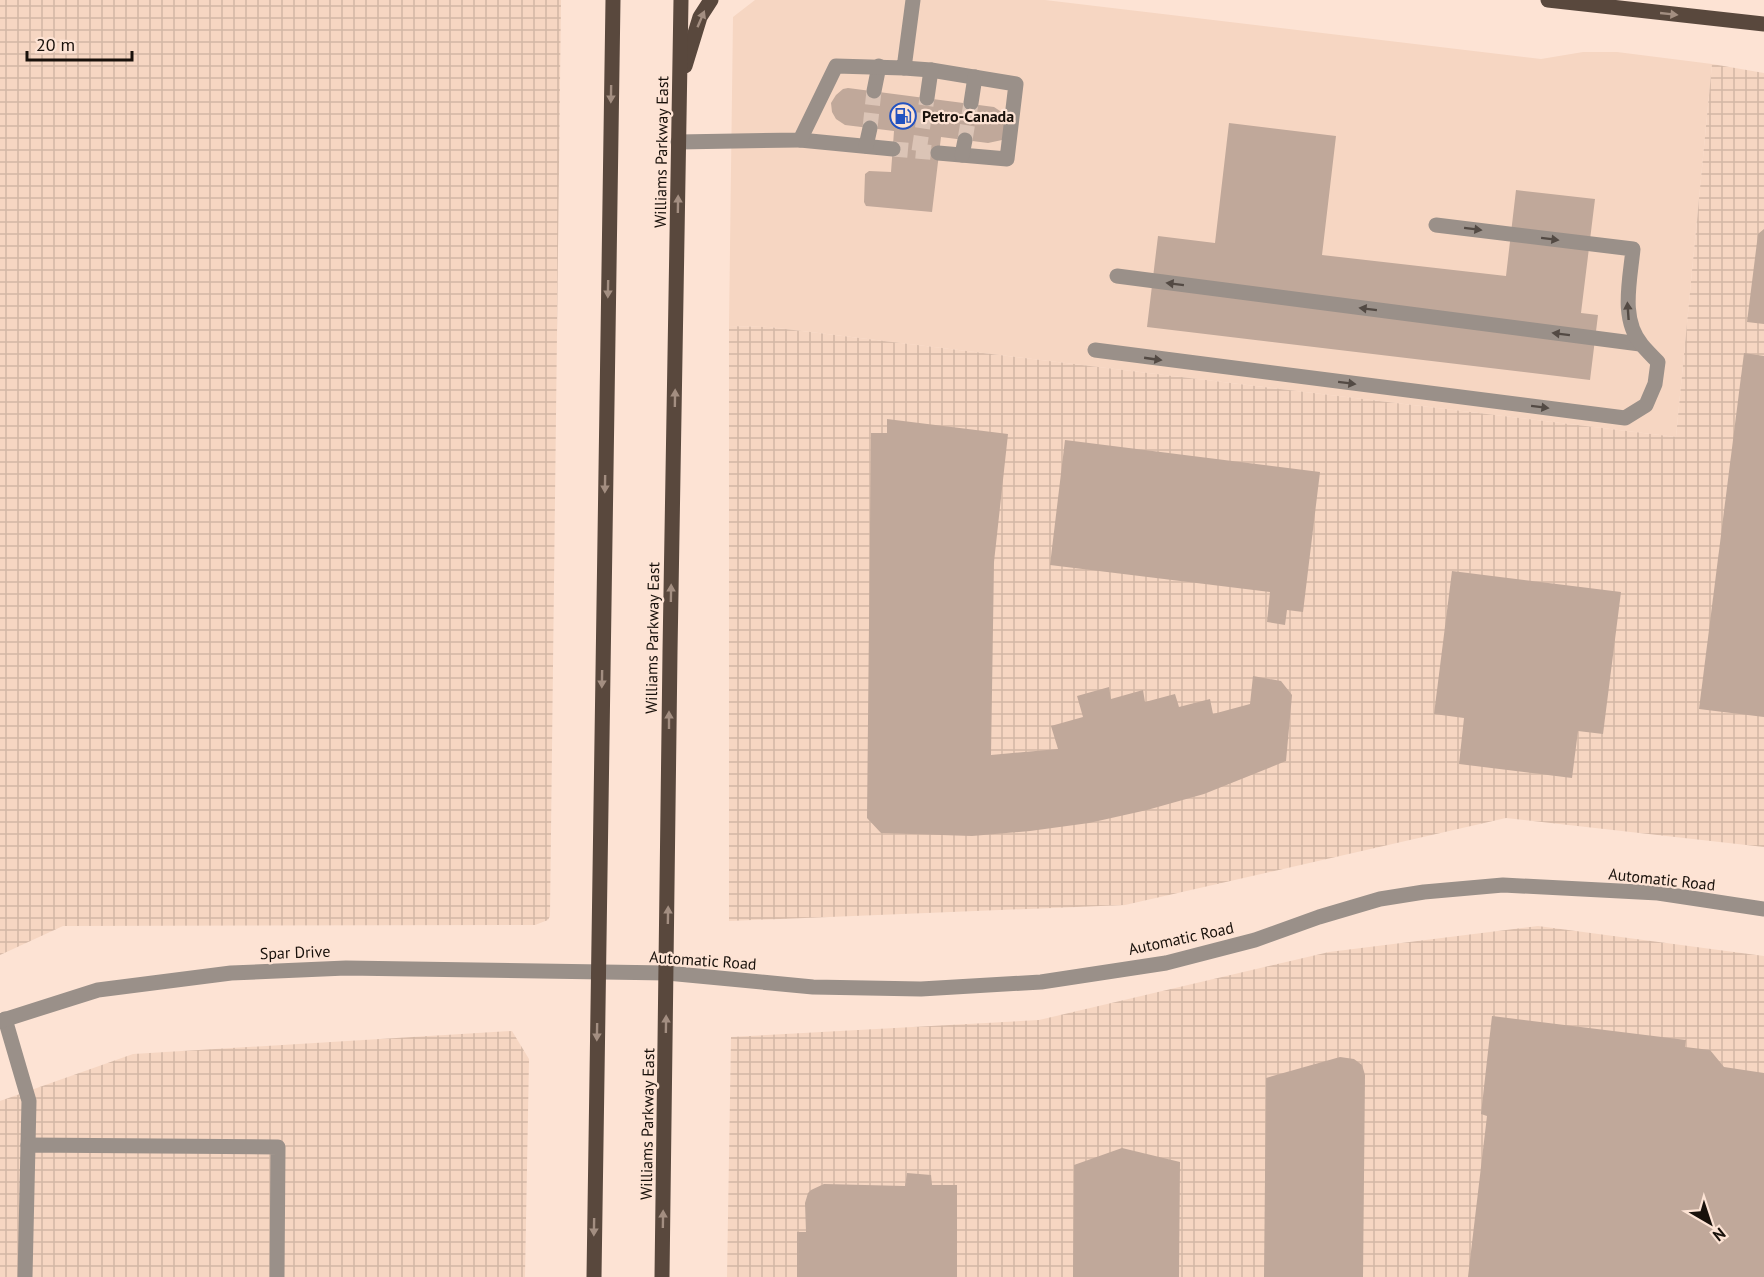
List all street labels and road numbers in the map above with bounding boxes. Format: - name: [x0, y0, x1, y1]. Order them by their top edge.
- street label: Williams Parkway East: [650, 75, 672, 228]
- street label: Williams Parkway East: [641, 561, 663, 714]
- street label: Automatic Road: [1608, 863, 1716, 895]
- street label: Automatic Road: [1126, 917, 1236, 959]
- street label: Spar Drive: [259, 941, 331, 963]
- street label: Automatic Road: [649, 946, 757, 974]
- street label: Williams Parkway East: [636, 1047, 658, 1200]

